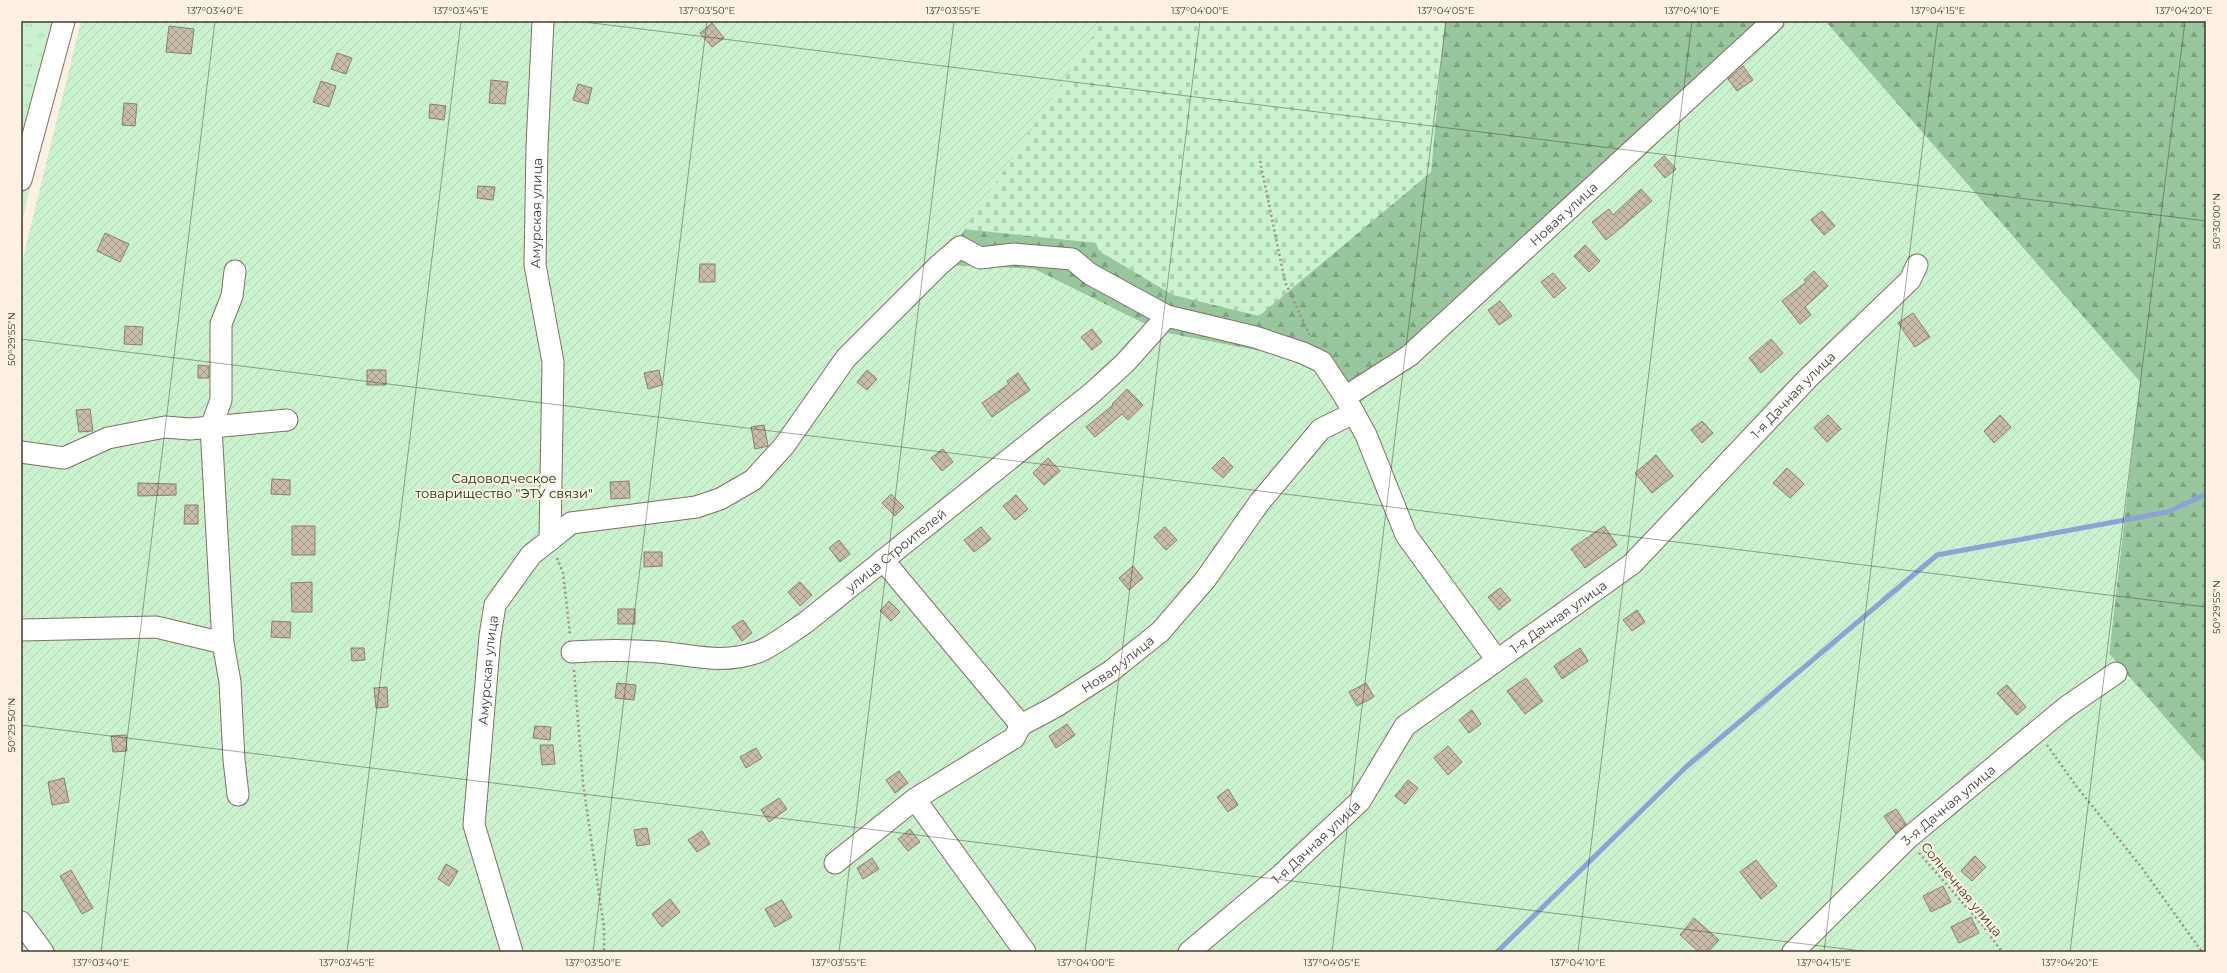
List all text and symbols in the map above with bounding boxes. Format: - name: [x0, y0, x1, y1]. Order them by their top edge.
- text: 137°03'40"E: [187, 4, 244, 17]
- text: 137°03'45"E: [433, 4, 489, 17]
- text: 137°03'50"E: [679, 4, 735, 17]
- text: 137°03'55"E: [925, 4, 981, 17]
- text: 137°04'00"E: [1171, 4, 1229, 17]
- text: 137°04'05"E: [1418, 4, 1475, 17]
- text: 137°04'10"E: [1664, 4, 1720, 17]
- text: 137°04'15"E: [1911, 4, 1965, 17]
- text: 137°04'20"E: [2155, 4, 2213, 17]
- street label: Амурская улица: [527, 158, 545, 269]
- street label: Новая улица: [1526, 179, 1601, 249]
- text: 50°30'00"N: [2210, 193, 2223, 249]
- text: 50°29'55"N: [5, 312, 18, 366]
- street label: 1-я Дачная улица: [1747, 348, 1839, 442]
- park label: Садоводческое товарищество "ЭТУ связи": [415, 470, 593, 501]
- street label: улица Строителей: [842, 505, 949, 596]
- street label: 1-я Дачная улица: [1507, 577, 1610, 656]
- text: 50°29'55"N: [2210, 580, 2223, 634]
- street label: Амурская улица: [474, 614, 501, 726]
- street label: Новая улица: [1078, 632, 1157, 696]
- text: 50°29'50"N: [5, 698, 18, 752]
- street label: 3-я Дачная улица: [1898, 761, 1998, 848]
- street label: 1-я Дачная улица: [1269, 797, 1363, 887]
- street label: Солнечная улица: [1918, 839, 2006, 939]
- text: 137°03'40"E: [73, 956, 130, 969]
- text: 137°03'45"E: [319, 956, 375, 969]
- text: 137°03'50"E: [565, 956, 621, 969]
- text: 137°03'55"E: [811, 956, 867, 969]
- text: 137°04'00"E: [1057, 956, 1115, 969]
- text: 137°04'05"E: [1304, 956, 1361, 969]
- text: 137°04'10"E: [1550, 956, 1606, 969]
- text: 137°04'15"E: [1797, 956, 1851, 969]
- text: 137°04'20"E: [2041, 956, 2099, 969]

